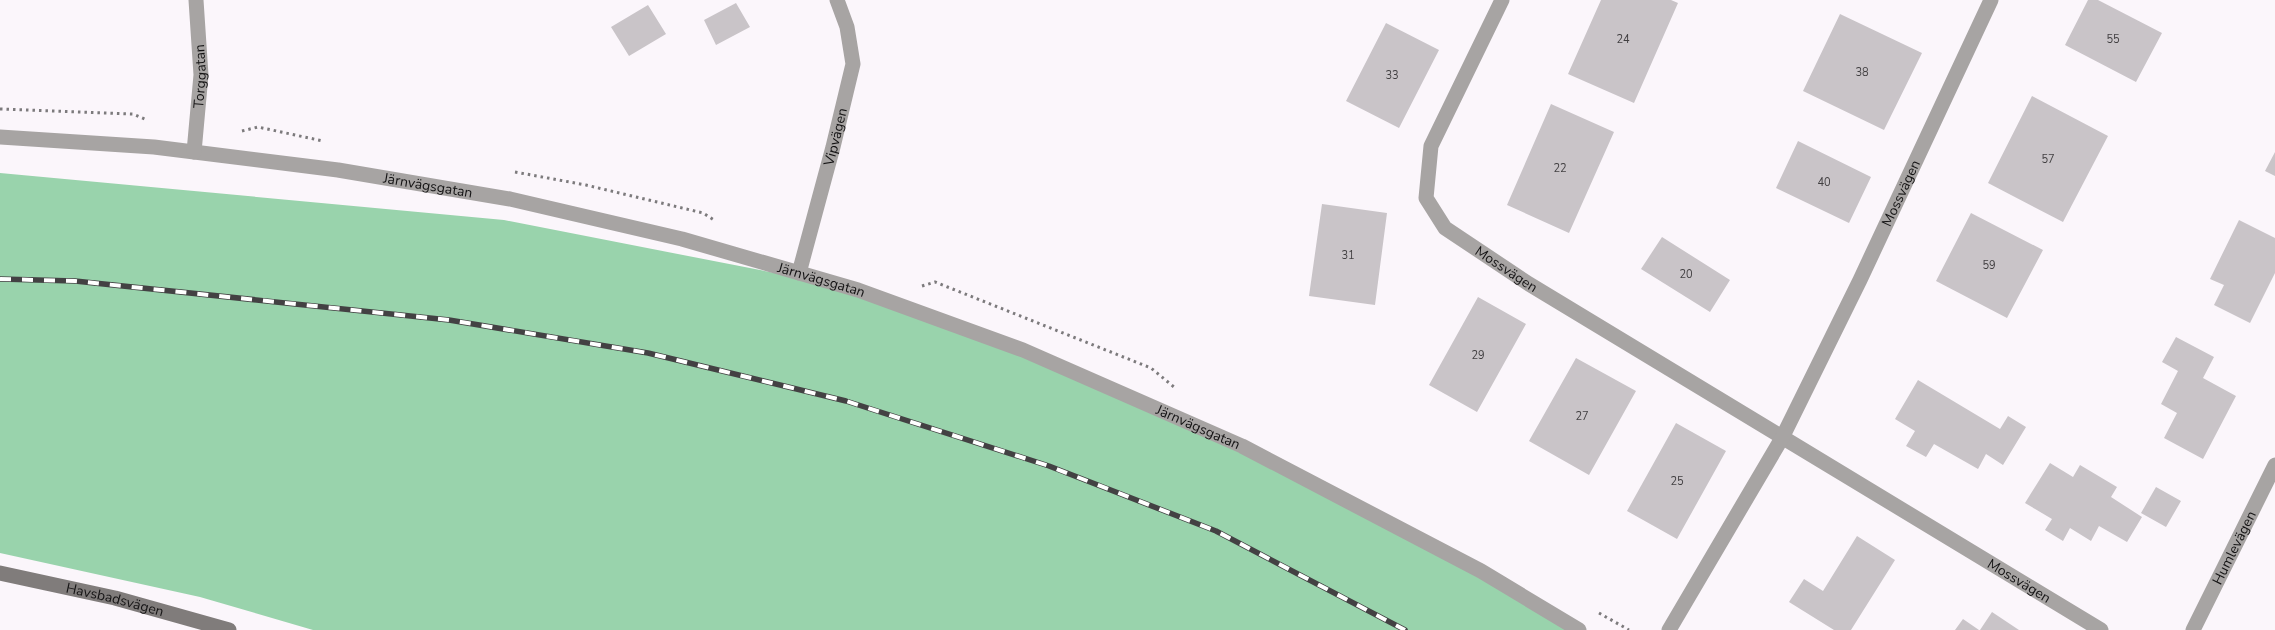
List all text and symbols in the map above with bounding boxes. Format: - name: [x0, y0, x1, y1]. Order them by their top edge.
- house number: 24: [1616, 32, 1630, 47]
- house number: 55: [2106, 32, 2120, 47]
- street label: Torggatan: [189, 44, 211, 109]
- house number: 38: [1855, 65, 1869, 80]
- house number: 33: [1385, 68, 1399, 83]
- street label: Vipvägen: [819, 106, 852, 169]
- house number: 57: [2041, 152, 2055, 167]
- street label: Mossvägen: [1877, 157, 1925, 230]
- house number: 22: [1553, 161, 1567, 176]
- street label: Järnvägsgatan: [381, 169, 474, 203]
- house number: 40: [1817, 175, 1831, 190]
- street label: Mossvägen: [1471, 242, 1541, 297]
- house number: 31: [1341, 248, 1355, 263]
- street label: Järnvägsgatan: [774, 258, 868, 302]
- house number: 59: [1982, 258, 1996, 273]
- house number: 20: [1679, 267, 1693, 282]
- house number: 29: [1471, 348, 1485, 363]
- street label: Järnvägsgatan: [1152, 400, 1243, 454]
- house number: 27: [1575, 409, 1589, 424]
- house number: 25: [1670, 474, 1684, 489]
- street label: Humlevägen: [2208, 508, 2261, 588]
- street label: Mossvägen: [1984, 554, 2054, 608]
- street label: Havsbadsvägen: [64, 579, 166, 621]

